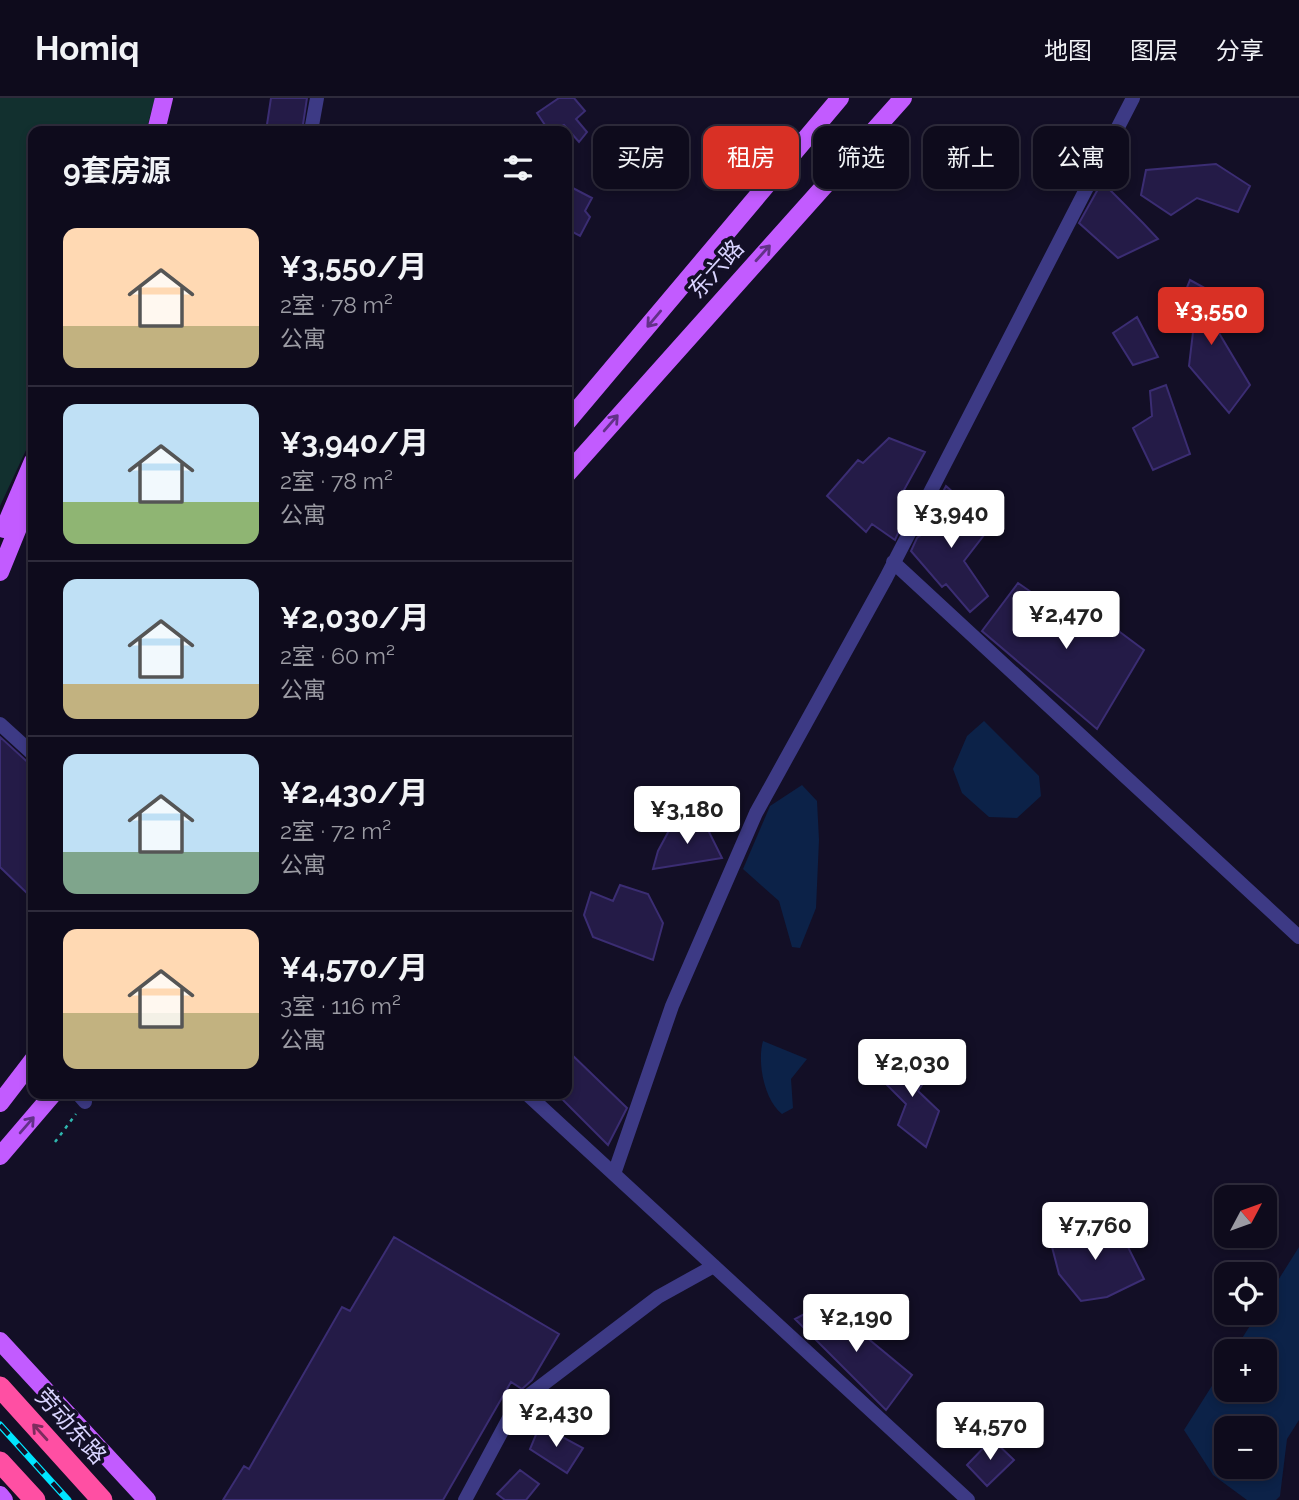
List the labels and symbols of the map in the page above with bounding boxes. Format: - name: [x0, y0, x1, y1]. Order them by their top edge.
- street label: 东六路: [683, 234, 749, 303]
- one-way arrow: [755, 244, 771, 262]
- pin: ¥3,550: [1154, 288, 1268, 347]
- one-way arrow: [646, 309, 662, 327]
- one-way arrow: [603, 414, 619, 432]
- pin: ¥3,940: [894, 490, 1008, 550]
- pin: ¥2,470: [1009, 592, 1123, 651]
- pin: ¥3,180: [630, 786, 744, 846]
- pin: ¥2,030: [855, 1040, 969, 1099]
- one-way arrow: [19, 1116, 35, 1134]
- north arrow: [1214, 1185, 1278, 1248]
- pin: ¥7,760: [1038, 1202, 1152, 1262]
- pin: ¥2,190: [799, 1294, 913, 1354]
- street label: 劳动东路: [31, 1382, 112, 1469]
- pin: ¥2,430: [499, 1390, 613, 1449]
- pin: ¥4,570: [933, 1402, 1047, 1462]
- one-way arrow: [33, 1423, 49, 1441]

